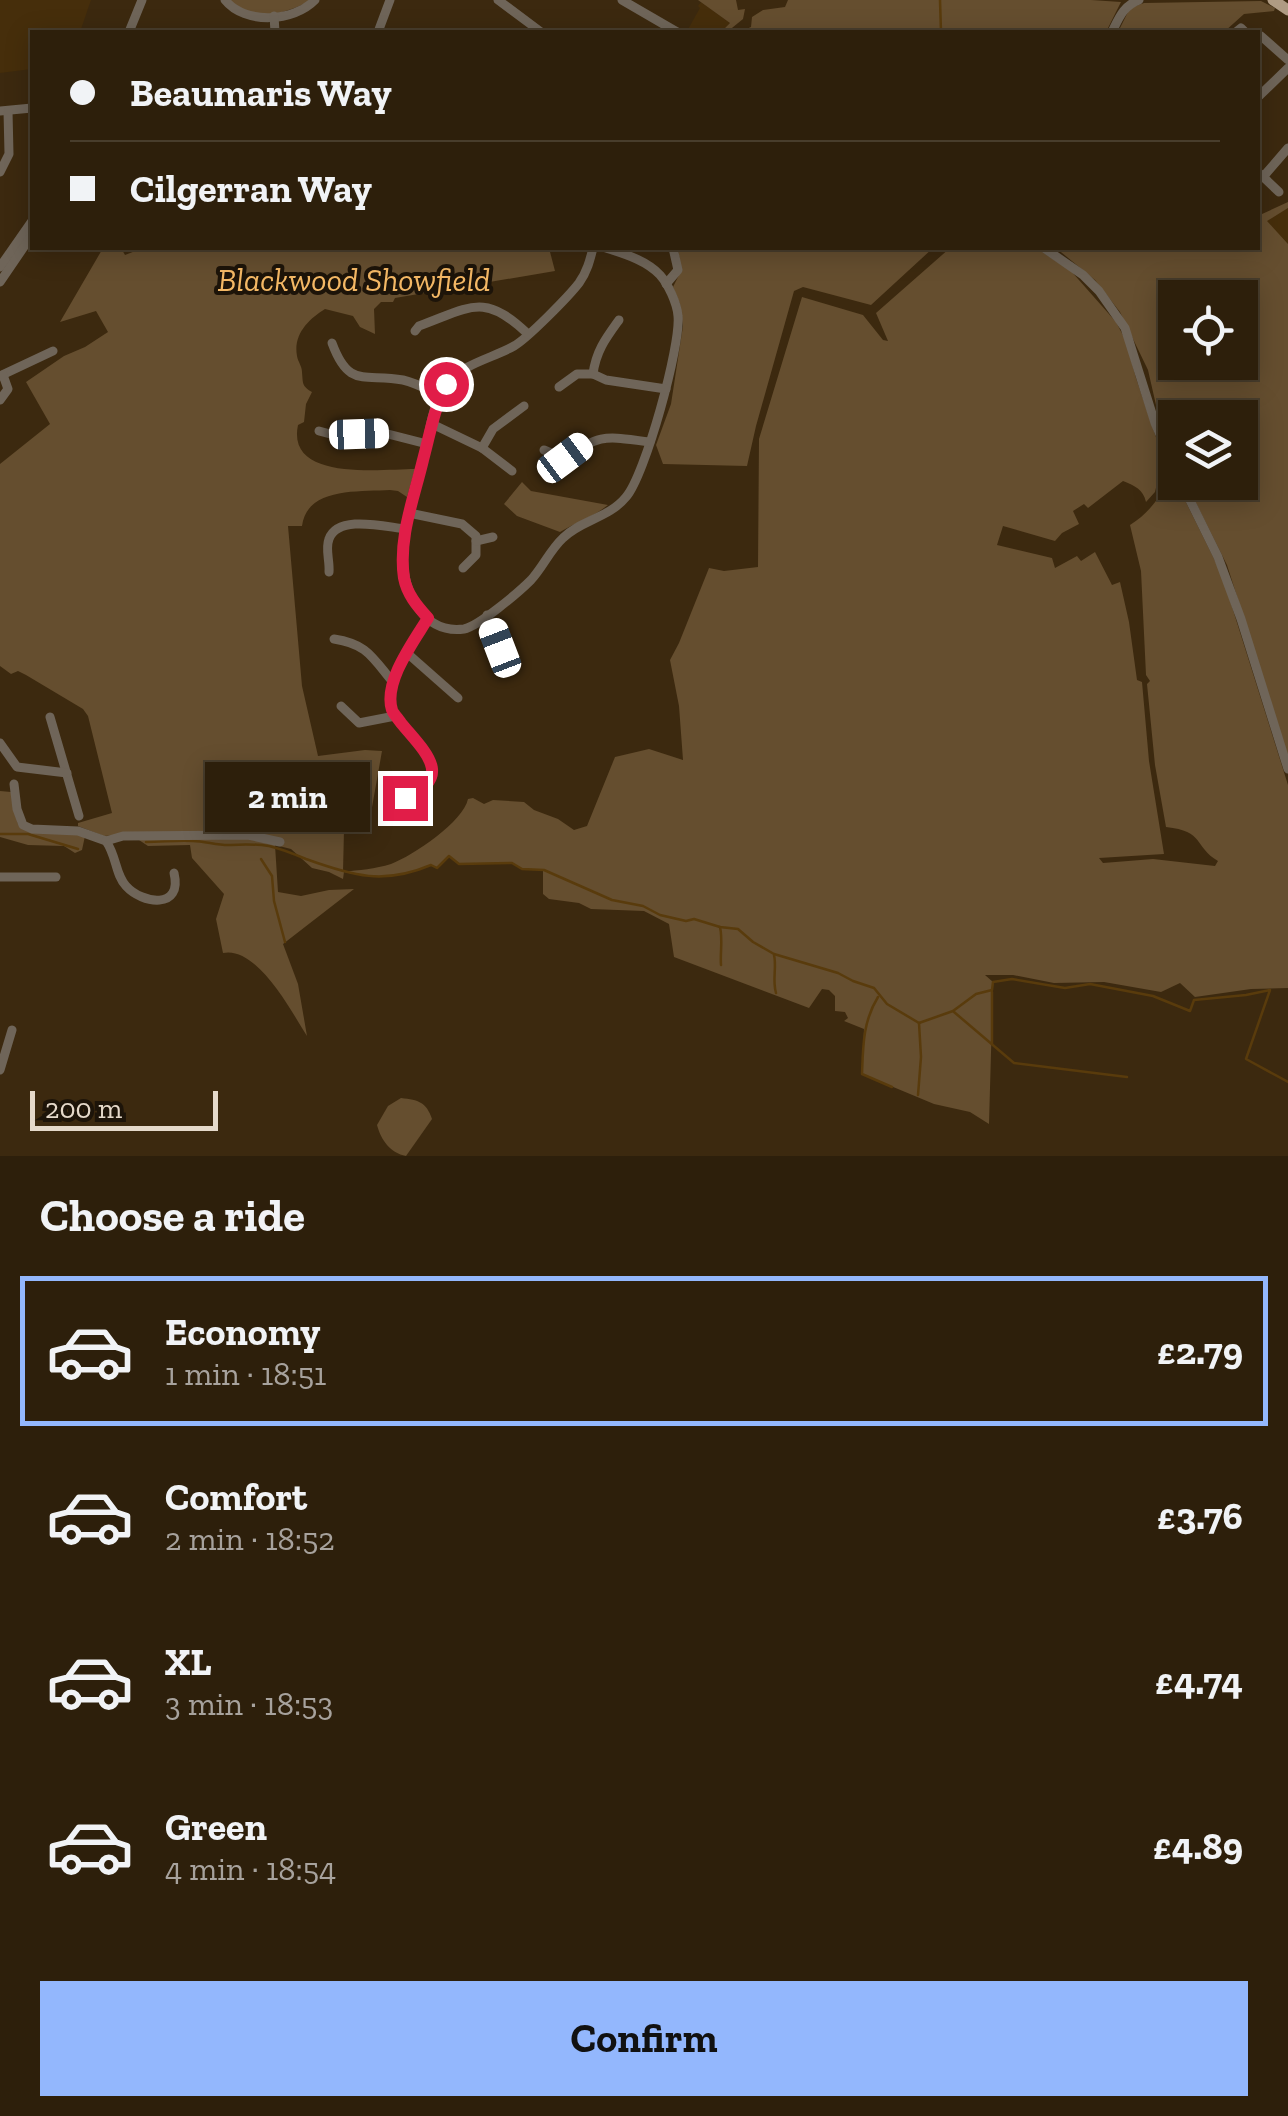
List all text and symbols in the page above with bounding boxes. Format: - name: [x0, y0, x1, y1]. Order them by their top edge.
- text: Beaumaris Way: [130, 70, 392, 116]
- text: Cilgerran Way: [130, 166, 372, 212]
- park label: Blackwood Showfield: [218, 261, 490, 299]
- map controls: [1158, 280, 1258, 500]
- button: locate: [1158, 280, 1258, 380]
- route start: [424, 362, 469, 407]
- button: layers: [1158, 400, 1258, 500]
- car: [328, 418, 390, 450]
- car: [532, 428, 598, 488]
- car: [475, 615, 525, 681]
- callout: 2 min: [205, 763, 370, 833]
- route end: [383, 776, 428, 821]
- text: 2 min: [248, 778, 327, 816]
- scale bar: [30, 1086, 218, 1130]
- text: 200 m: [45, 1092, 122, 1125]
- text: Choose a ride: [40, 1189, 305, 1243]
- icon: car: [45, 1306, 135, 1396]
- text: Economy: [165, 1309, 320, 1355]
- text: £2.79: [1157, 1328, 1243, 1374]
- text: 1 min · 18:51: [165, 1355, 326, 1393]
- icon: car: [45, 1471, 135, 1561]
- text: Comfort: [165, 1474, 307, 1520]
- text: £3.76: [1157, 1493, 1243, 1539]
- text: 2 min · 18:52: [165, 1520, 335, 1558]
- icon: car: [45, 1636, 135, 1726]
- text: XL: [165, 1639, 212, 1685]
- text: £4.74: [1155, 1658, 1243, 1704]
- text: 3 min · 18:53: [165, 1685, 333, 1723]
- icon: car: [45, 1801, 135, 1891]
- text: Green: [165, 1804, 267, 1850]
- text: £4.89: [1153, 1823, 1243, 1869]
- text: 4 min · 18:54: [165, 1850, 336, 1888]
- button: Confirm: [40, 1981, 1248, 2096]

